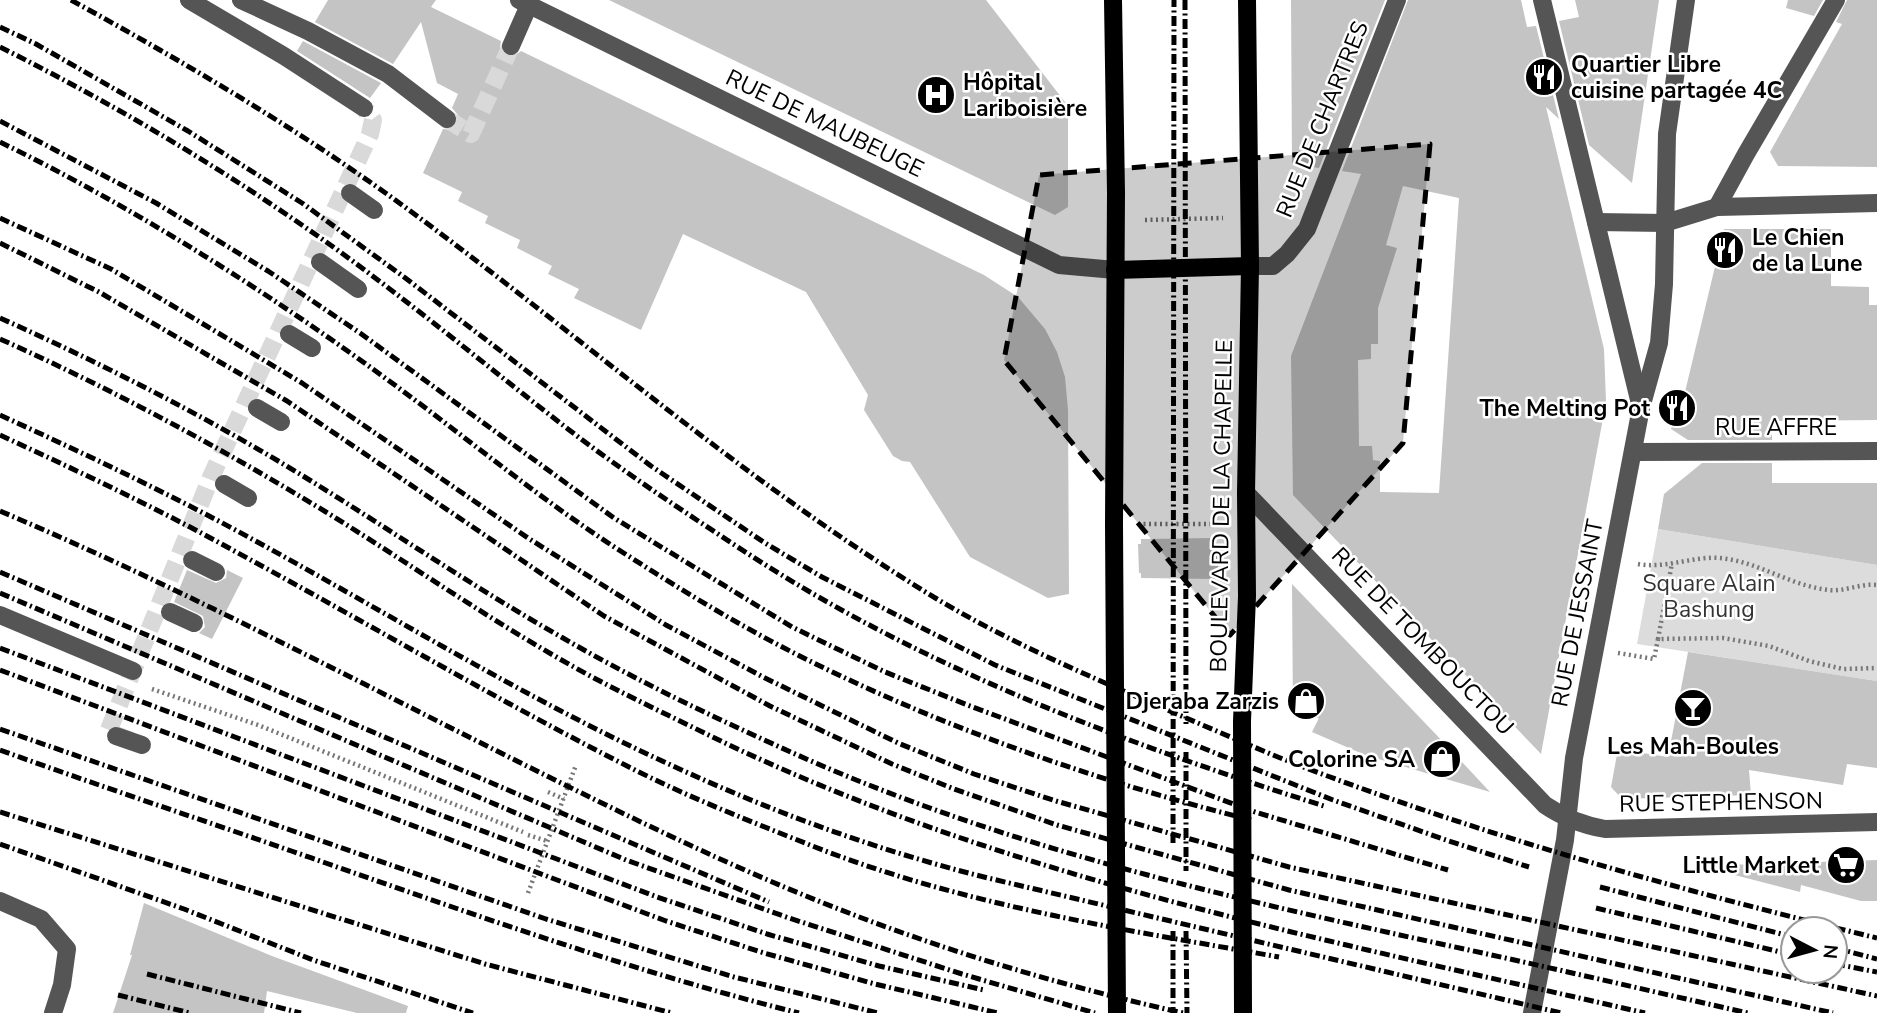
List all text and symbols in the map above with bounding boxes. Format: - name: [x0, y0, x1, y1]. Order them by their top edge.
- street label: RUE DE CHARTRES: [1269, 16, 1376, 222]
- place label: Quartier Libre cuisine partagée 4C: [1571, 49, 1782, 106]
- restaurant icon: Quartier Libre cuisine partagée 4C: [1523, 56, 1565, 98]
- street label: RUE DE MAUBEUGE: [721, 62, 929, 185]
- place label: Hôpital Lariboisière: [963, 67, 1087, 124]
- hospital icon: Hôpital Lariboisière: [915, 74, 957, 116]
- place label: Le Chien de la Lune: [1752, 222, 1863, 279]
- restaurant icon: Le Chien de la Lune: [1704, 229, 1746, 271]
- street label: BOULEVARD DE LA CHAPELLE: [1203, 339, 1240, 673]
- restaurant icon: The Melting Pot: [1656, 387, 1698, 429]
- place label: The Melting Pot: [1479, 393, 1650, 424]
- street label: RUE AFFRE: [1715, 412, 1837, 443]
- street label: RUE DE JESSAINT: [1544, 517, 1611, 709]
- street label: RUE DE TOMBOUCTOU: [1325, 541, 1521, 742]
- park label: Square Alain Bashung: [1642, 568, 1776, 625]
- shop icon: Djeraba Zarzis: [1285, 680, 1327, 722]
- place label: Djeraba Zarzis: [1126, 686, 1279, 717]
- bar icon: Les Mah-Boules: [1672, 687, 1714, 729]
- place label: Les Mah-Boules: [1607, 731, 1779, 762]
- shop icon: Colorine SA: [1421, 738, 1463, 780]
- place label: Colorine SA: [1288, 744, 1416, 775]
- street label: RUE STEPHENSON: [1619, 785, 1823, 820]
- supermarket icon: Little Market: [1825, 844, 1867, 886]
- place label: Little Market: [1682, 850, 1819, 881]
- north arrow: [1779, 915, 1849, 985]
- text: N: [1816, 943, 1844, 960]

